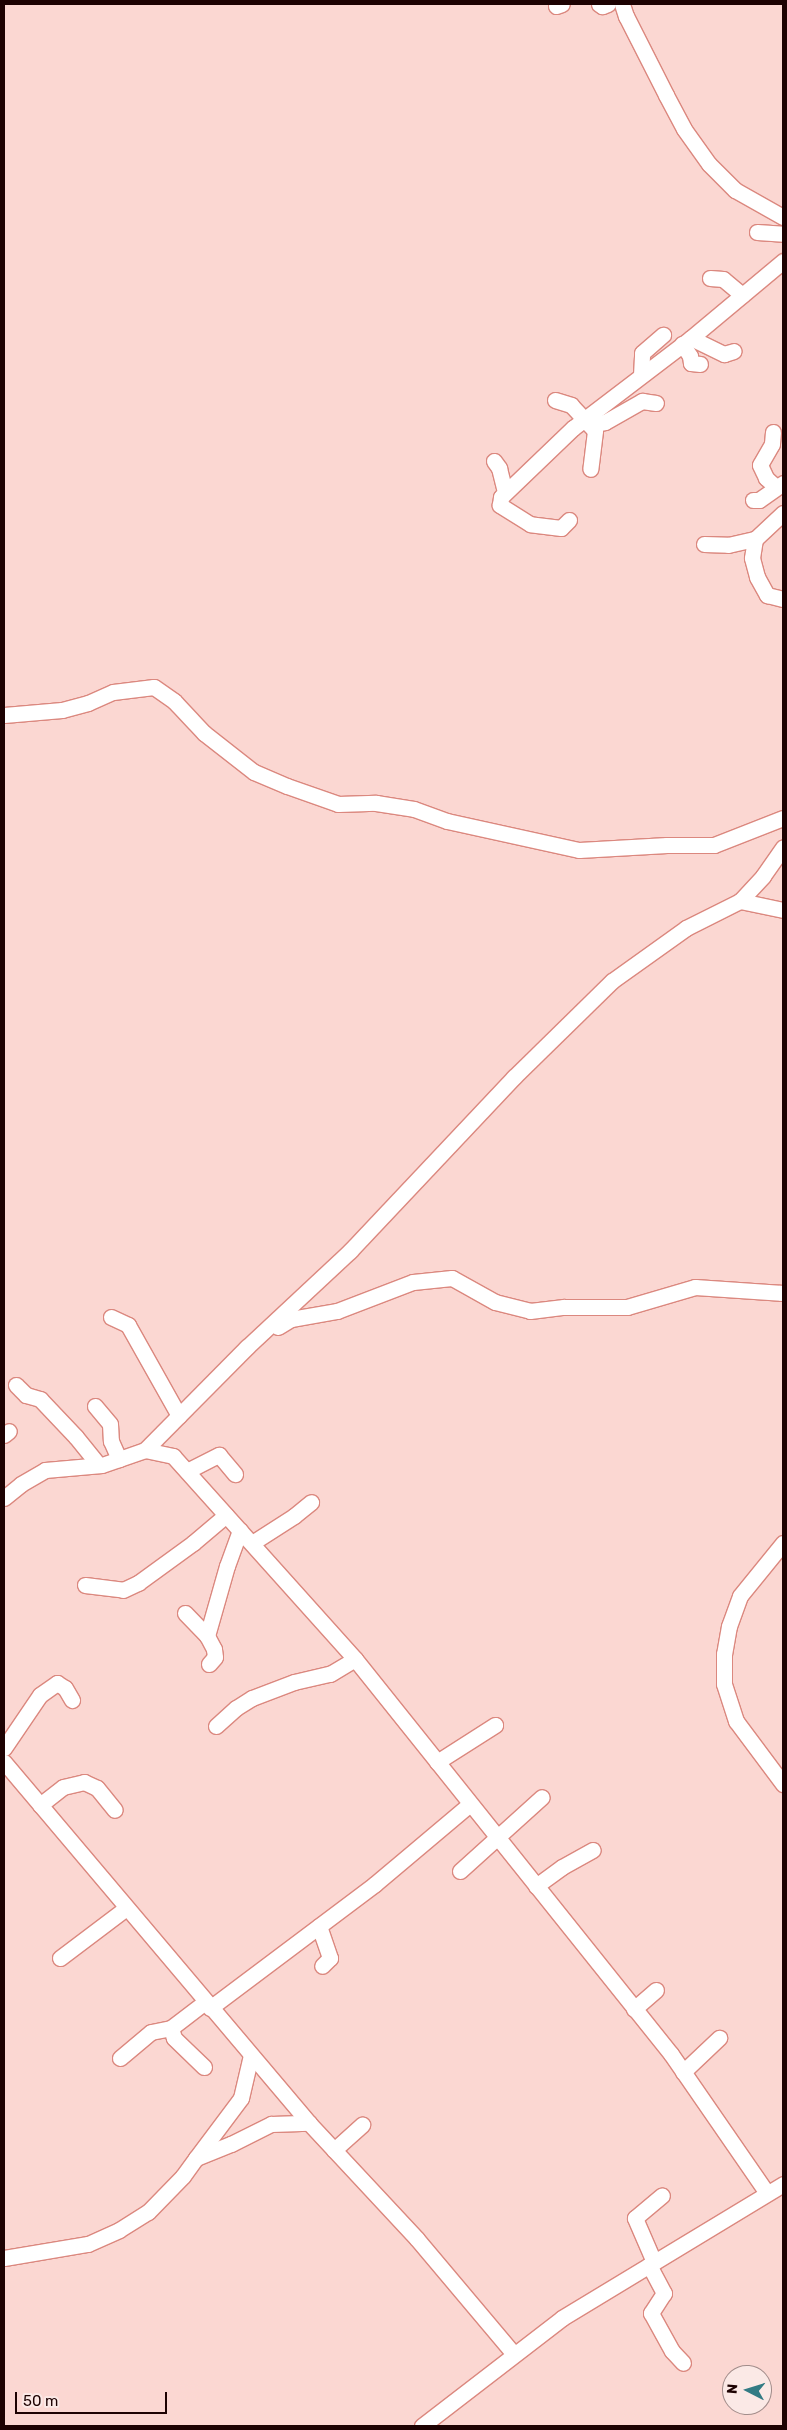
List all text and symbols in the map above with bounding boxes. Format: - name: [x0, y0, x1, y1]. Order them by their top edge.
- north arrow: [722, 2365, 772, 2415]
- scale bar: [18, 2382, 170, 2414]
- text: N: [724, 2383, 741, 2395]
- text: 50 m: [23, 2392, 58, 2410]

